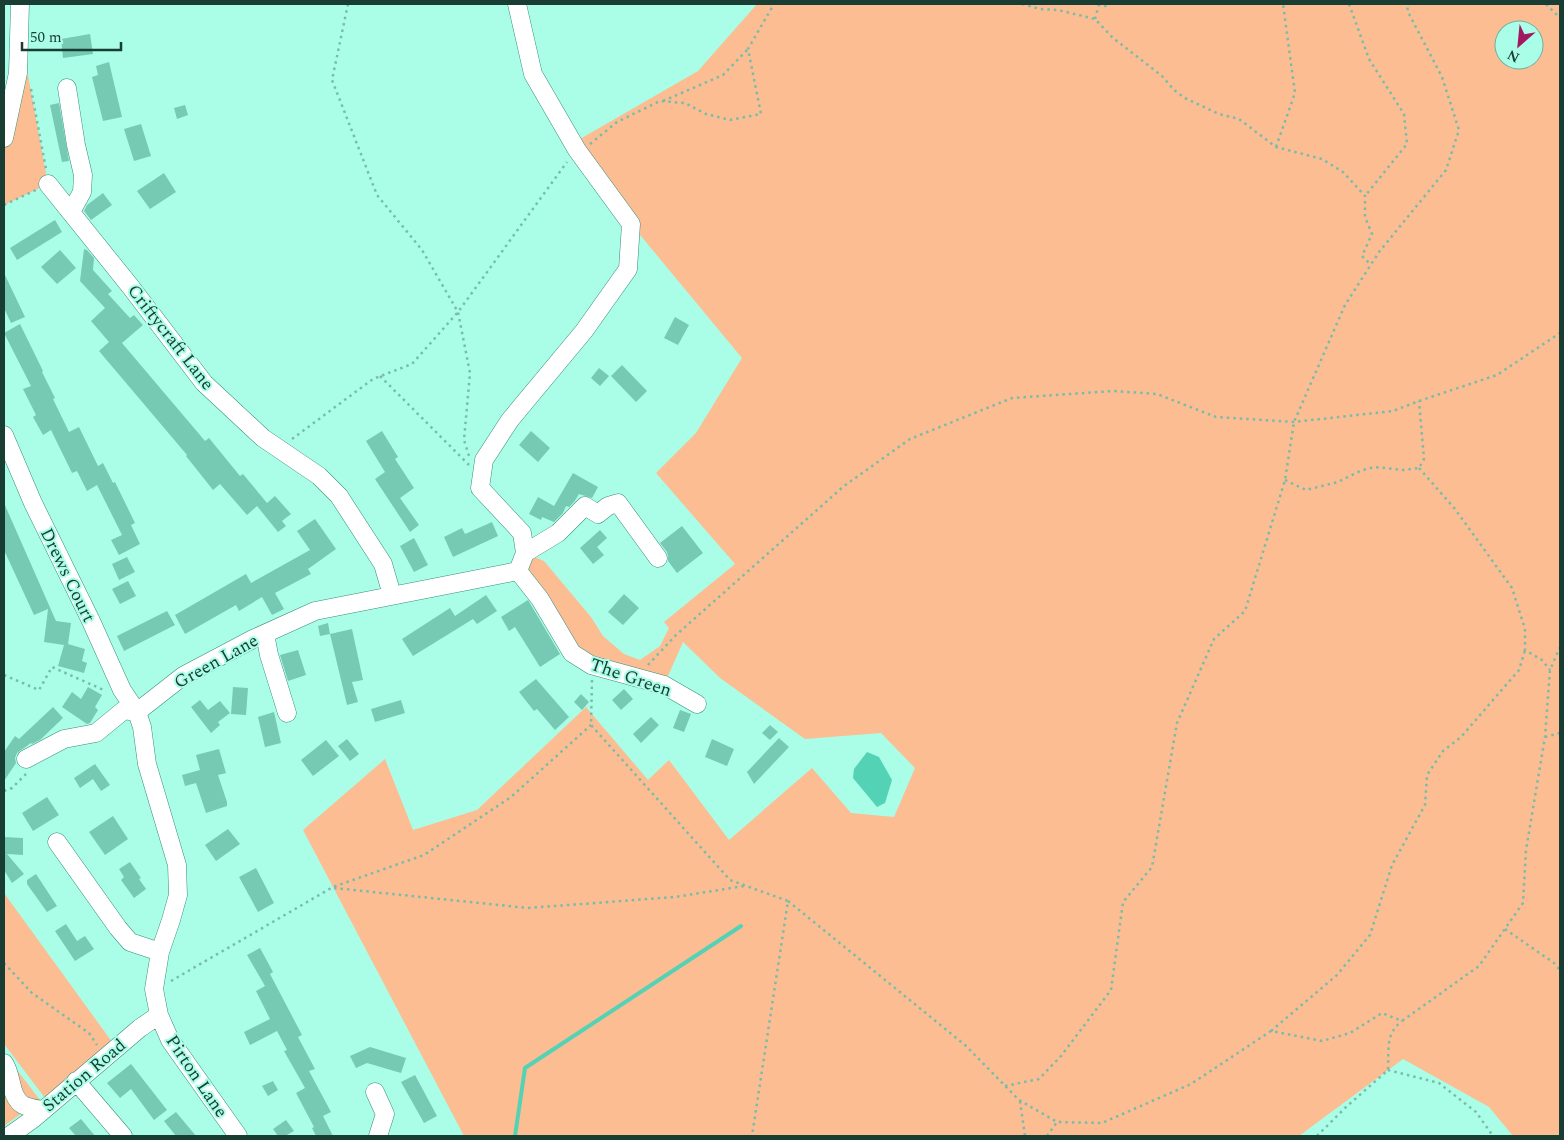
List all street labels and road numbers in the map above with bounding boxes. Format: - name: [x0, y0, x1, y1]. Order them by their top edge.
- street label: Criftycraft Lane: [121, 279, 221, 396]
- street label: Drews Court: [33, 523, 102, 627]
- street label: Green Lane: [169, 627, 263, 696]
- street label: The Green: [586, 651, 675, 704]
- street label: Pirton Lane: [159, 1029, 234, 1123]
- street label: Station Road: [37, 1032, 132, 1119]

